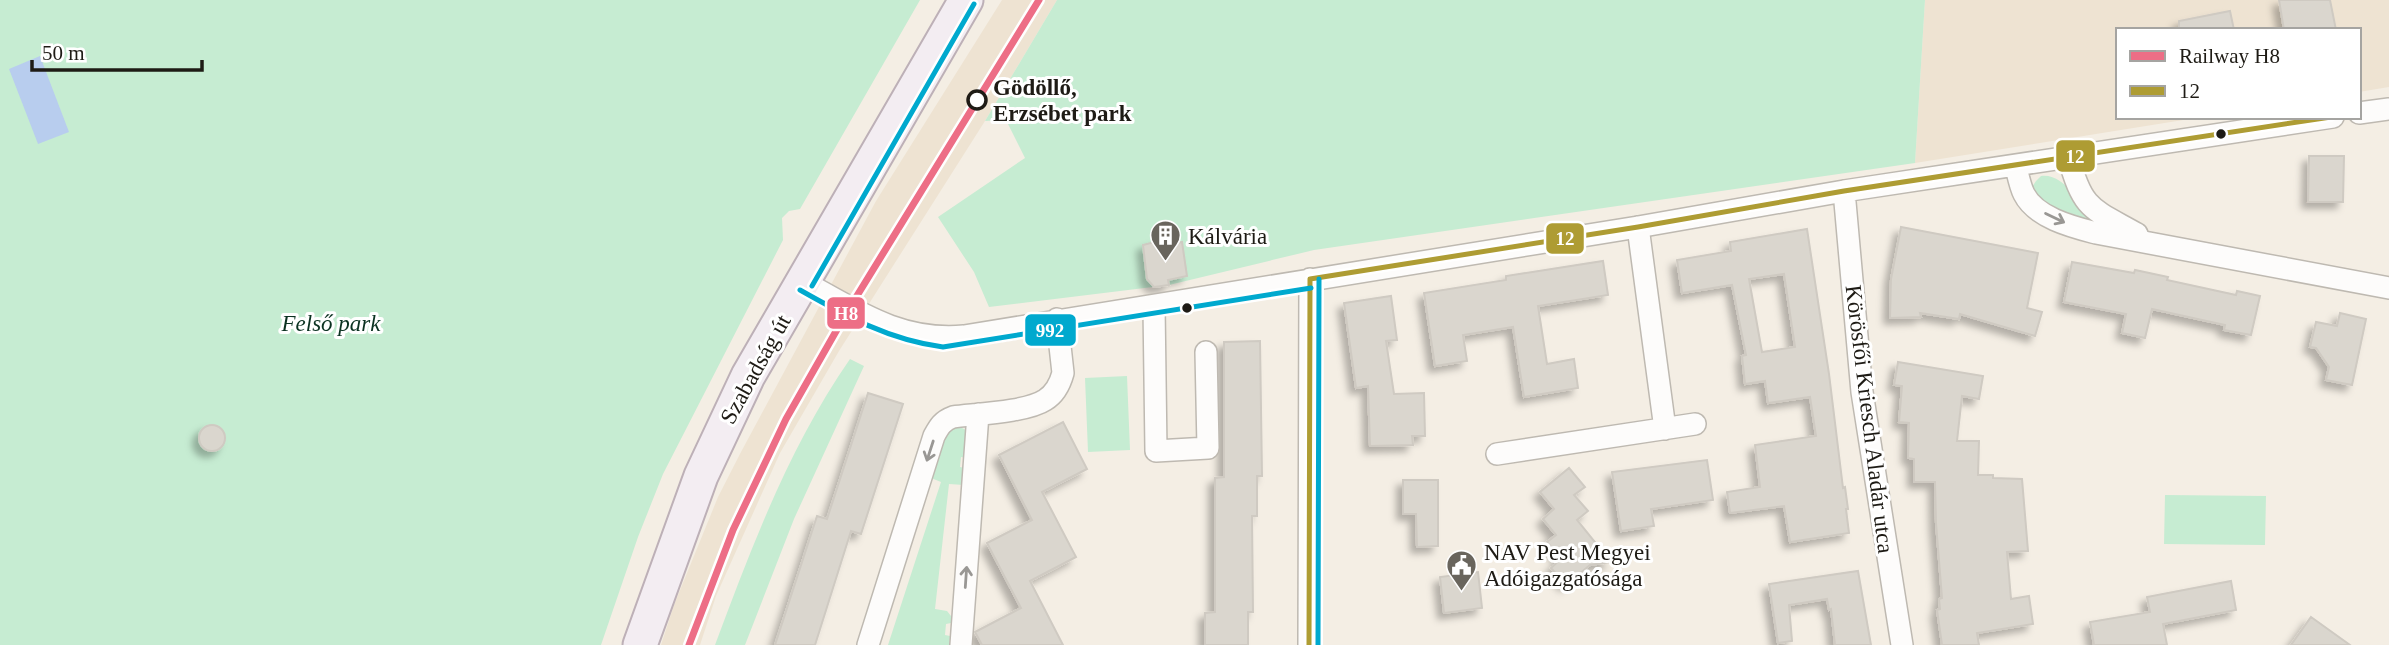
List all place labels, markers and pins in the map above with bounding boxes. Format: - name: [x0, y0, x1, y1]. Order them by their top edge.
- place label: Gödöllő, Erzsébet park: [993, 75, 1132, 126]
- marker: Gödöllő, Erzsébet park: [967, 90, 987, 110]
- unlabelled marker: [2214, 127, 2228, 141]
- building icon: Kálvária: [1148, 219, 1182, 263]
- place label: Kálvária: [1188, 224, 1267, 249]
- unlabelled marker: [1180, 301, 1194, 315]
- place label: NAV Pest Megyei Adóigazgatósága: [1484, 540, 1651, 591]
- public building icon: NAV Pest Megyei Adóigazgatósága: [1444, 548, 1478, 592]

